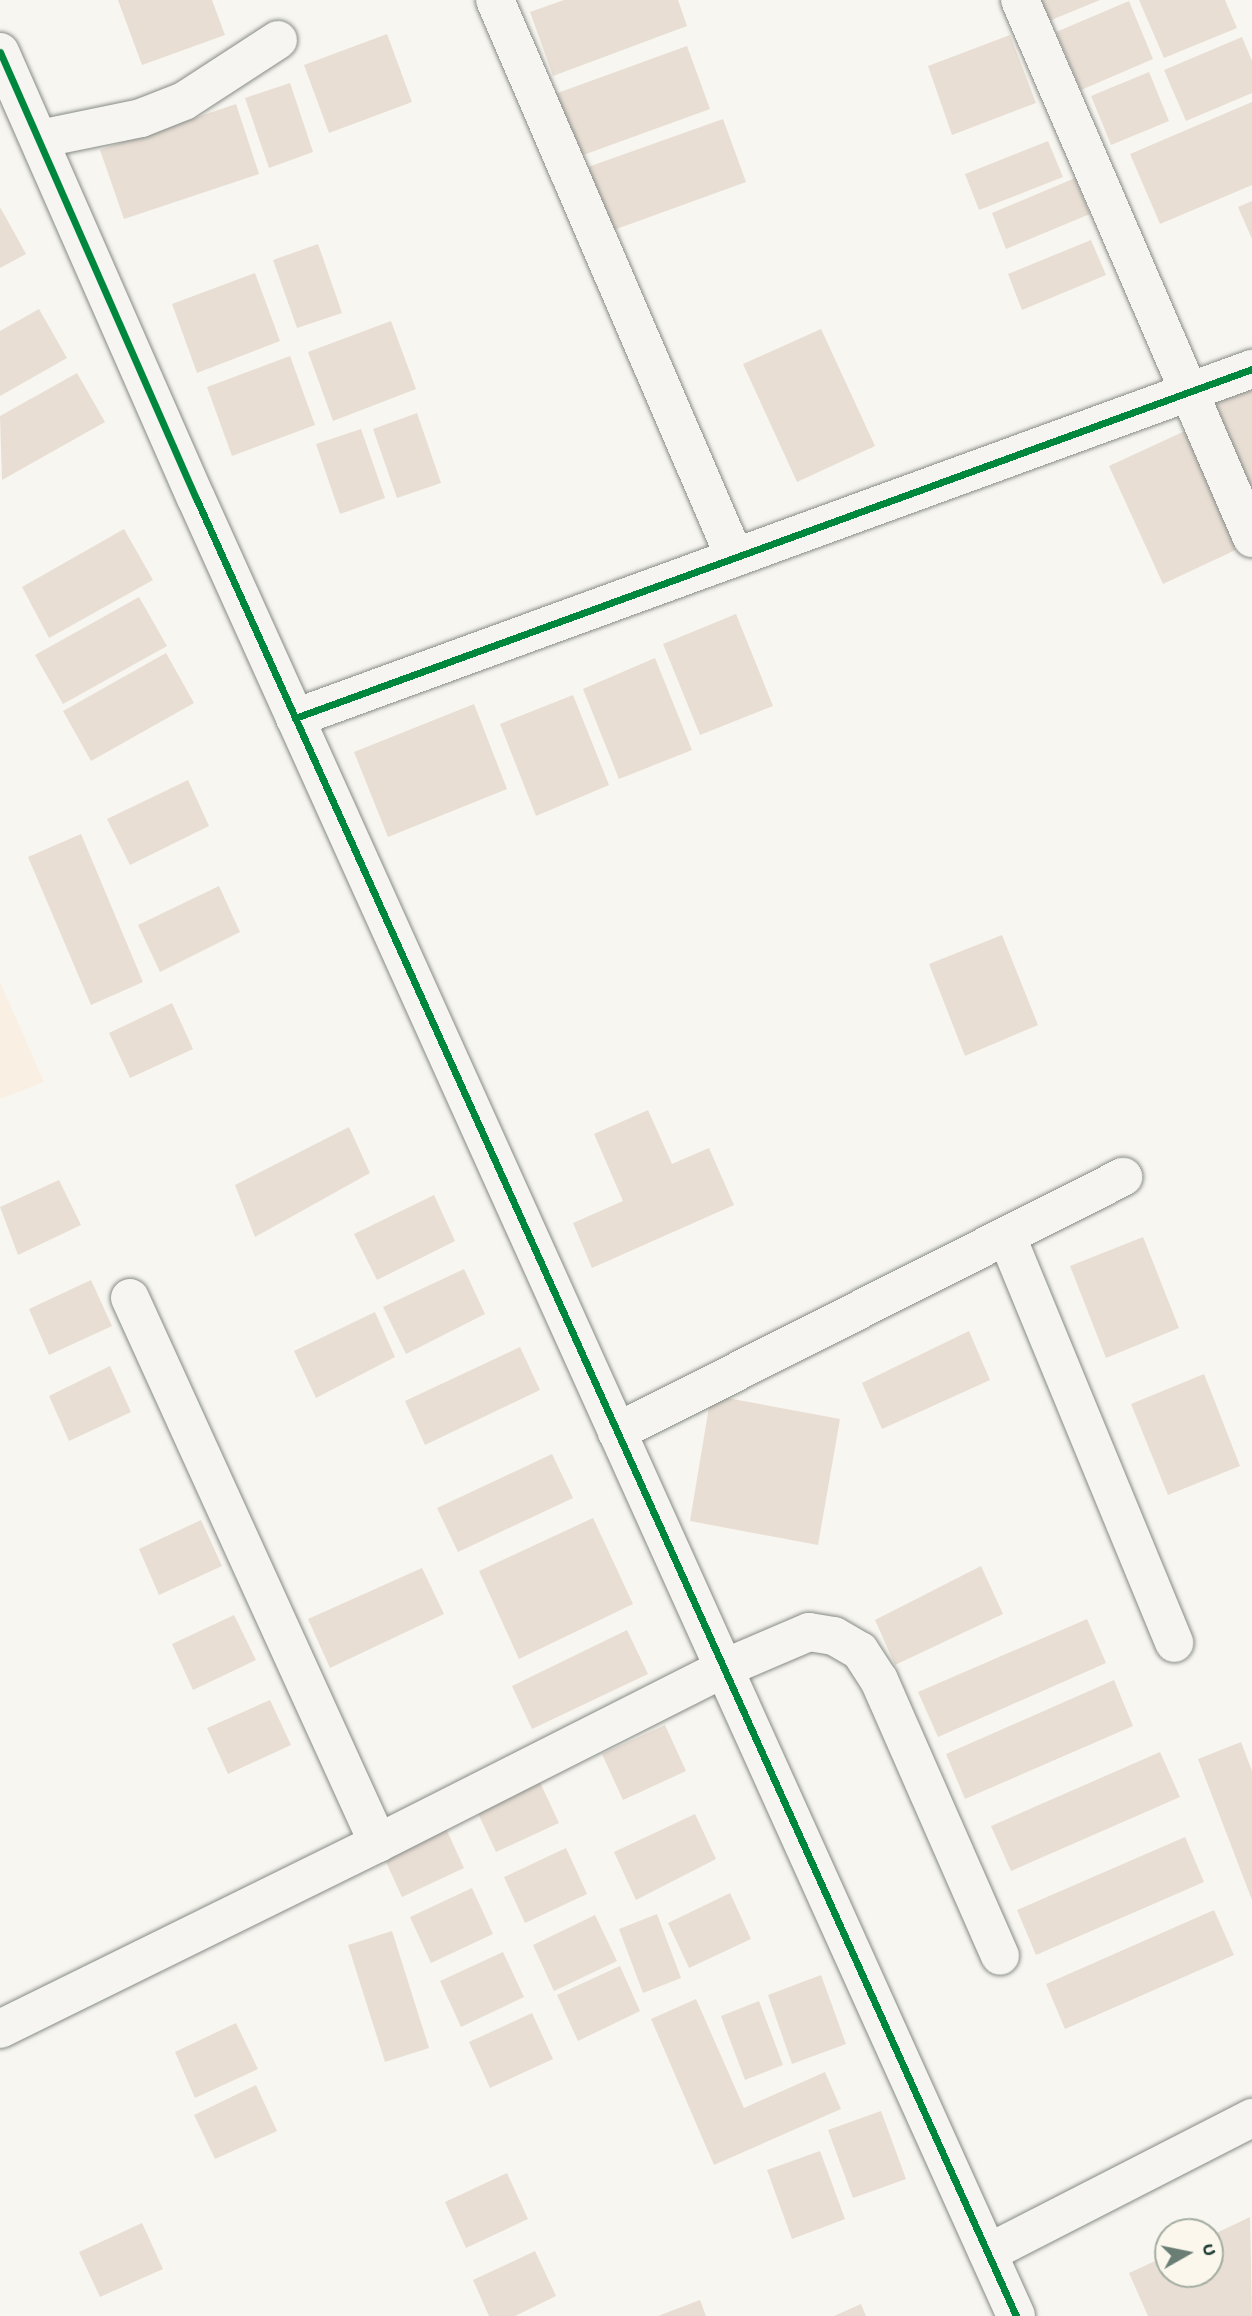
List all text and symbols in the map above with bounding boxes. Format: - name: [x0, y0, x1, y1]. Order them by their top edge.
- north arrow: [1154, 2218, 1224, 2288]
- text: U: [1196, 2243, 1220, 2257]

